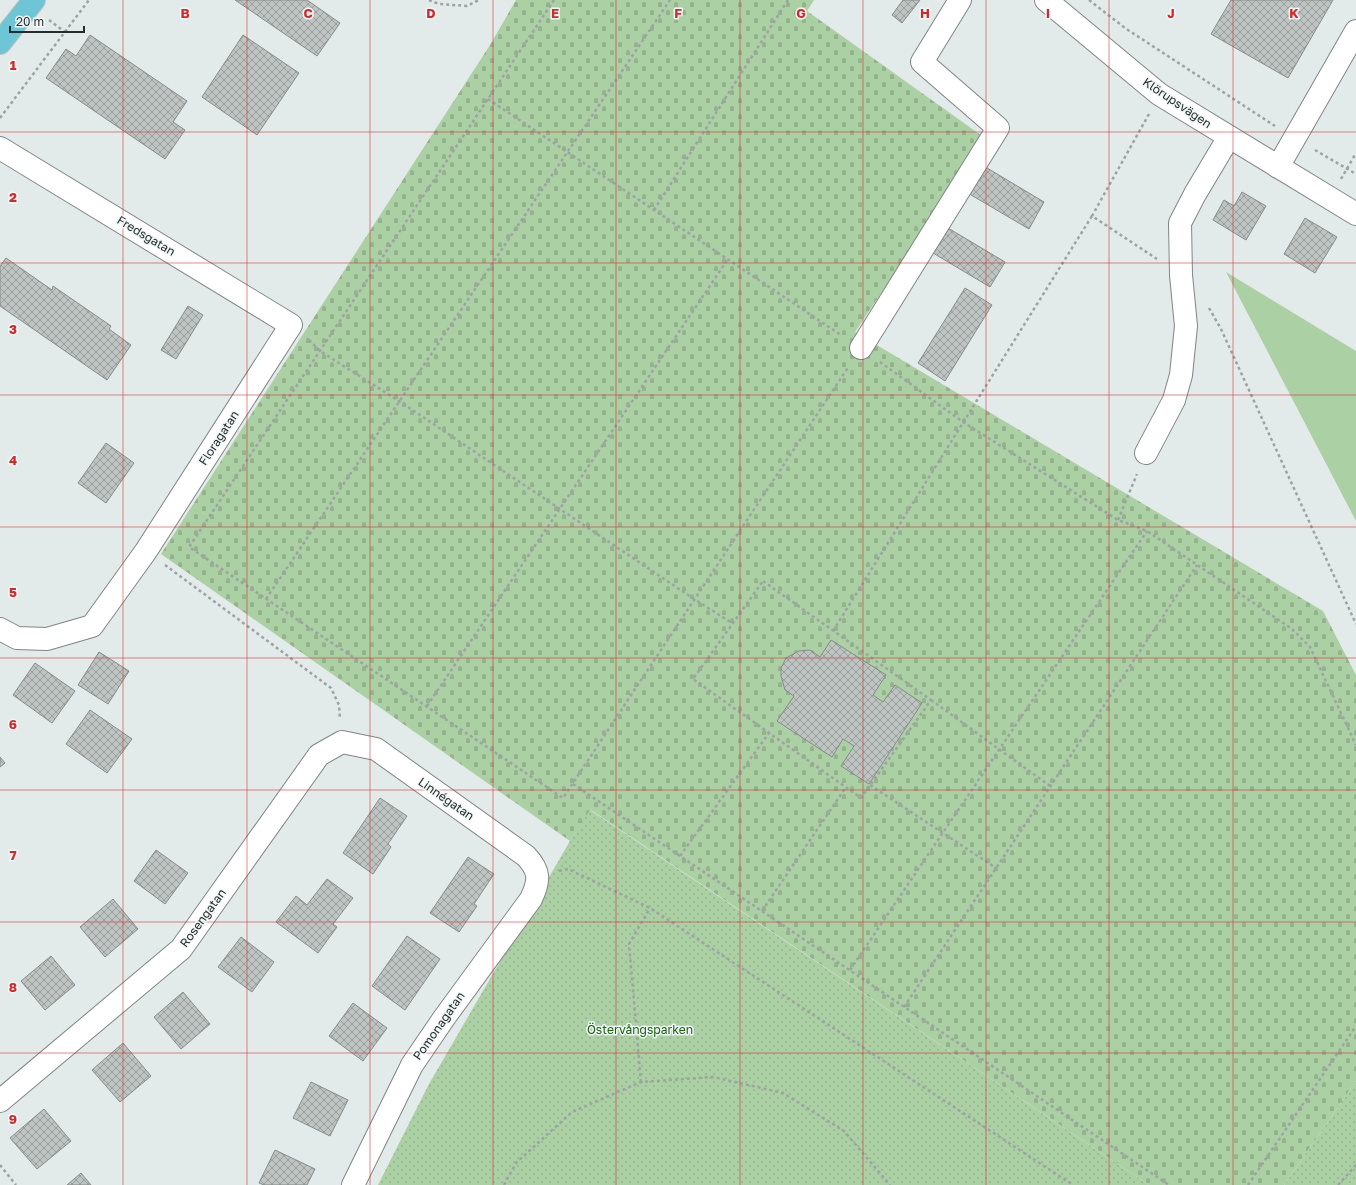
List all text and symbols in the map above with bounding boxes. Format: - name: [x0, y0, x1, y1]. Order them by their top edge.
- text: B: [180, 5, 190, 21]
- text: C: [303, 5, 313, 21]
- text: D: [426, 5, 436, 21]
- text: E: [551, 5, 559, 21]
- text: F: [674, 5, 682, 21]
- text: G: [796, 5, 806, 21]
- text: H: [920, 5, 930, 21]
- text: I: [1046, 5, 1050, 21]
- text: J: [1167, 5, 1175, 21]
- text: K: [1289, 5, 1299, 21]
- scale bar: [10, 8, 84, 34]
- text: 20 m: [16, 14, 44, 29]
- text: 1: [10, 57, 17, 73]
- street label: Klörupsvägen: [1140, 74, 1215, 131]
- text: 2: [9, 189, 17, 205]
- street label: Fredsgatan: [114, 212, 178, 259]
- text: 3: [9, 321, 17, 337]
- street label: Floragatan: [195, 407, 242, 468]
- text: 4: [9, 452, 17, 468]
- text: 5: [9, 584, 17, 600]
- text: 6: [9, 716, 17, 732]
- street label: Linnégatan: [415, 774, 477, 823]
- text: 7: [9, 847, 17, 863]
- street label: Rosengatan: [176, 885, 229, 950]
- text: 8: [9, 979, 17, 995]
- street label: Pomonagatan: [410, 989, 468, 1063]
- park label: Östervångsparken: [587, 1022, 693, 1037]
- text: 9: [9, 1111, 17, 1127]

